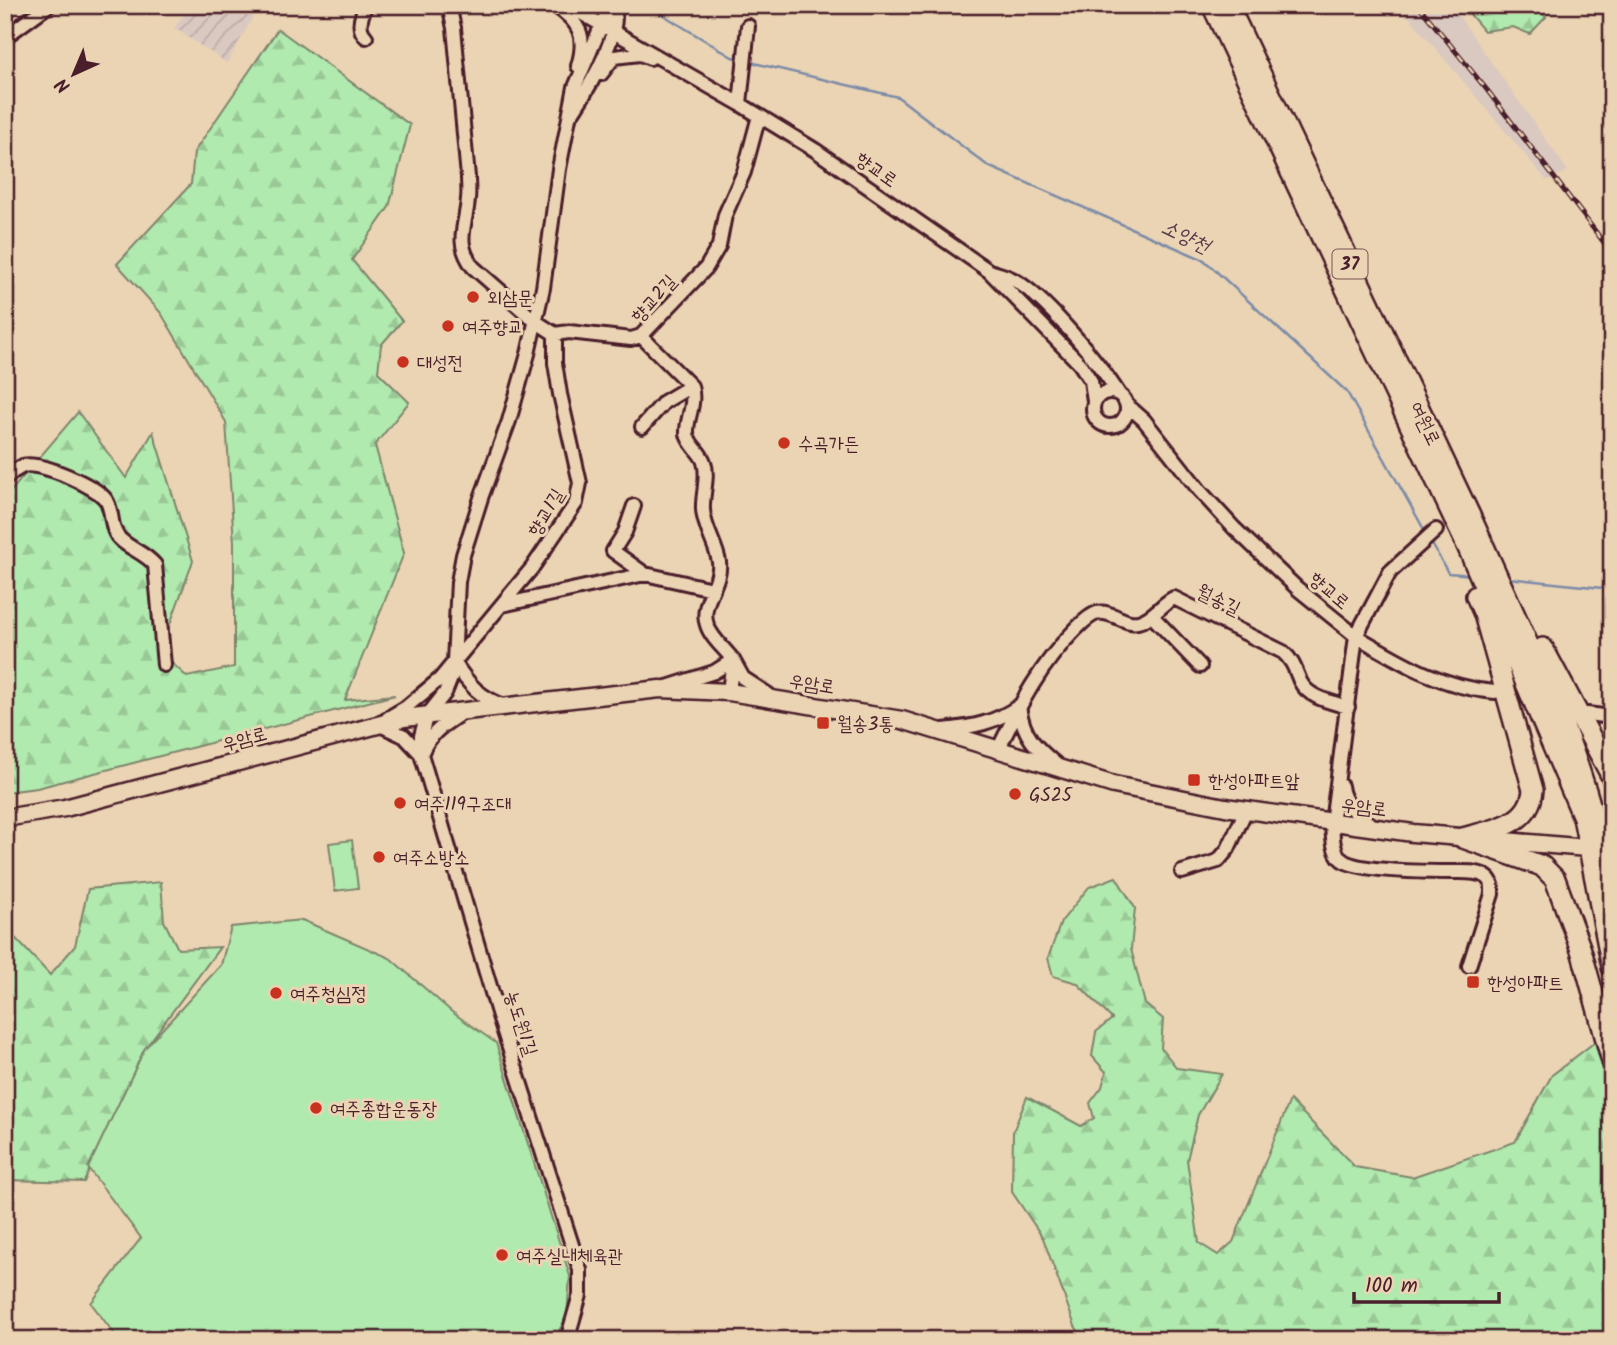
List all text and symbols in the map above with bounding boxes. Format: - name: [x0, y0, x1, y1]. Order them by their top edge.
- north arrow: [38, 38, 108, 108]
- text: N: [49, 70, 78, 100]
- street label: 향교로: [848, 145, 903, 196]
- water label: 소양천: [1155, 211, 1217, 264]
- road number: 37: [1332, 250, 1368, 278]
- street label: 향교2길: [624, 268, 685, 331]
- place label: 외삼문: [487, 284, 533, 314]
- marker: 외삼문: [465, 289, 481, 305]
- place label: 여주향교: [462, 313, 523, 343]
- marker: 여주향교: [440, 318, 456, 334]
- place label: 대성전: [417, 349, 463, 379]
- marker: 대성전: [395, 354, 411, 370]
- street label: 여원로: [1401, 397, 1448, 451]
- place label: 수곡가든: [798, 430, 859, 460]
- marker: 수곡가든: [776, 435, 792, 451]
- street label: 향교1길: [521, 483, 573, 543]
- street label: 향교로: [1302, 565, 1356, 618]
- street label: 월송길: [1191, 577, 1245, 624]
- street label: 우암로: [787, 667, 837, 703]
- place label: 월송3통: [837, 710, 894, 740]
- marker: 월송3통: [815, 715, 831, 731]
- street label: 우암로: [218, 720, 271, 760]
- place label: 한성아파트앞: [1208, 767, 1300, 797]
- marker: 한성아파트앞: [1186, 772, 1202, 788]
- place label: GS25: [1029, 781, 1074, 811]
- marker: GS25: [1007, 786, 1023, 802]
- place label: 여주119구조대: [414, 790, 512, 820]
- street label: 우암로: [1339, 790, 1388, 826]
- marker: 여주119구조대: [392, 795, 408, 811]
- place label: 여주소방소: [393, 844, 469, 874]
- marker: 여주소방소: [371, 849, 387, 865]
- place label: 한성아파트: [1487, 969, 1563, 999]
- marker: 한성아파트: [1465, 974, 1481, 990]
- place label: 여주청심정: [290, 980, 366, 1010]
- marker: 여주청심정: [268, 985, 284, 1001]
- street label: 농도원1길: [495, 987, 545, 1060]
- place label: 여주종합운동장: [330, 1095, 437, 1125]
- marker: 여주종합운동장: [308, 1100, 324, 1116]
- place label: 여주실내체육관: [516, 1242, 623, 1272]
- marker: 여주실내체육관: [494, 1247, 510, 1263]
- scale bar: [1354, 1261, 1500, 1305]
- text: 100 m: [1365, 1270, 1418, 1303]

